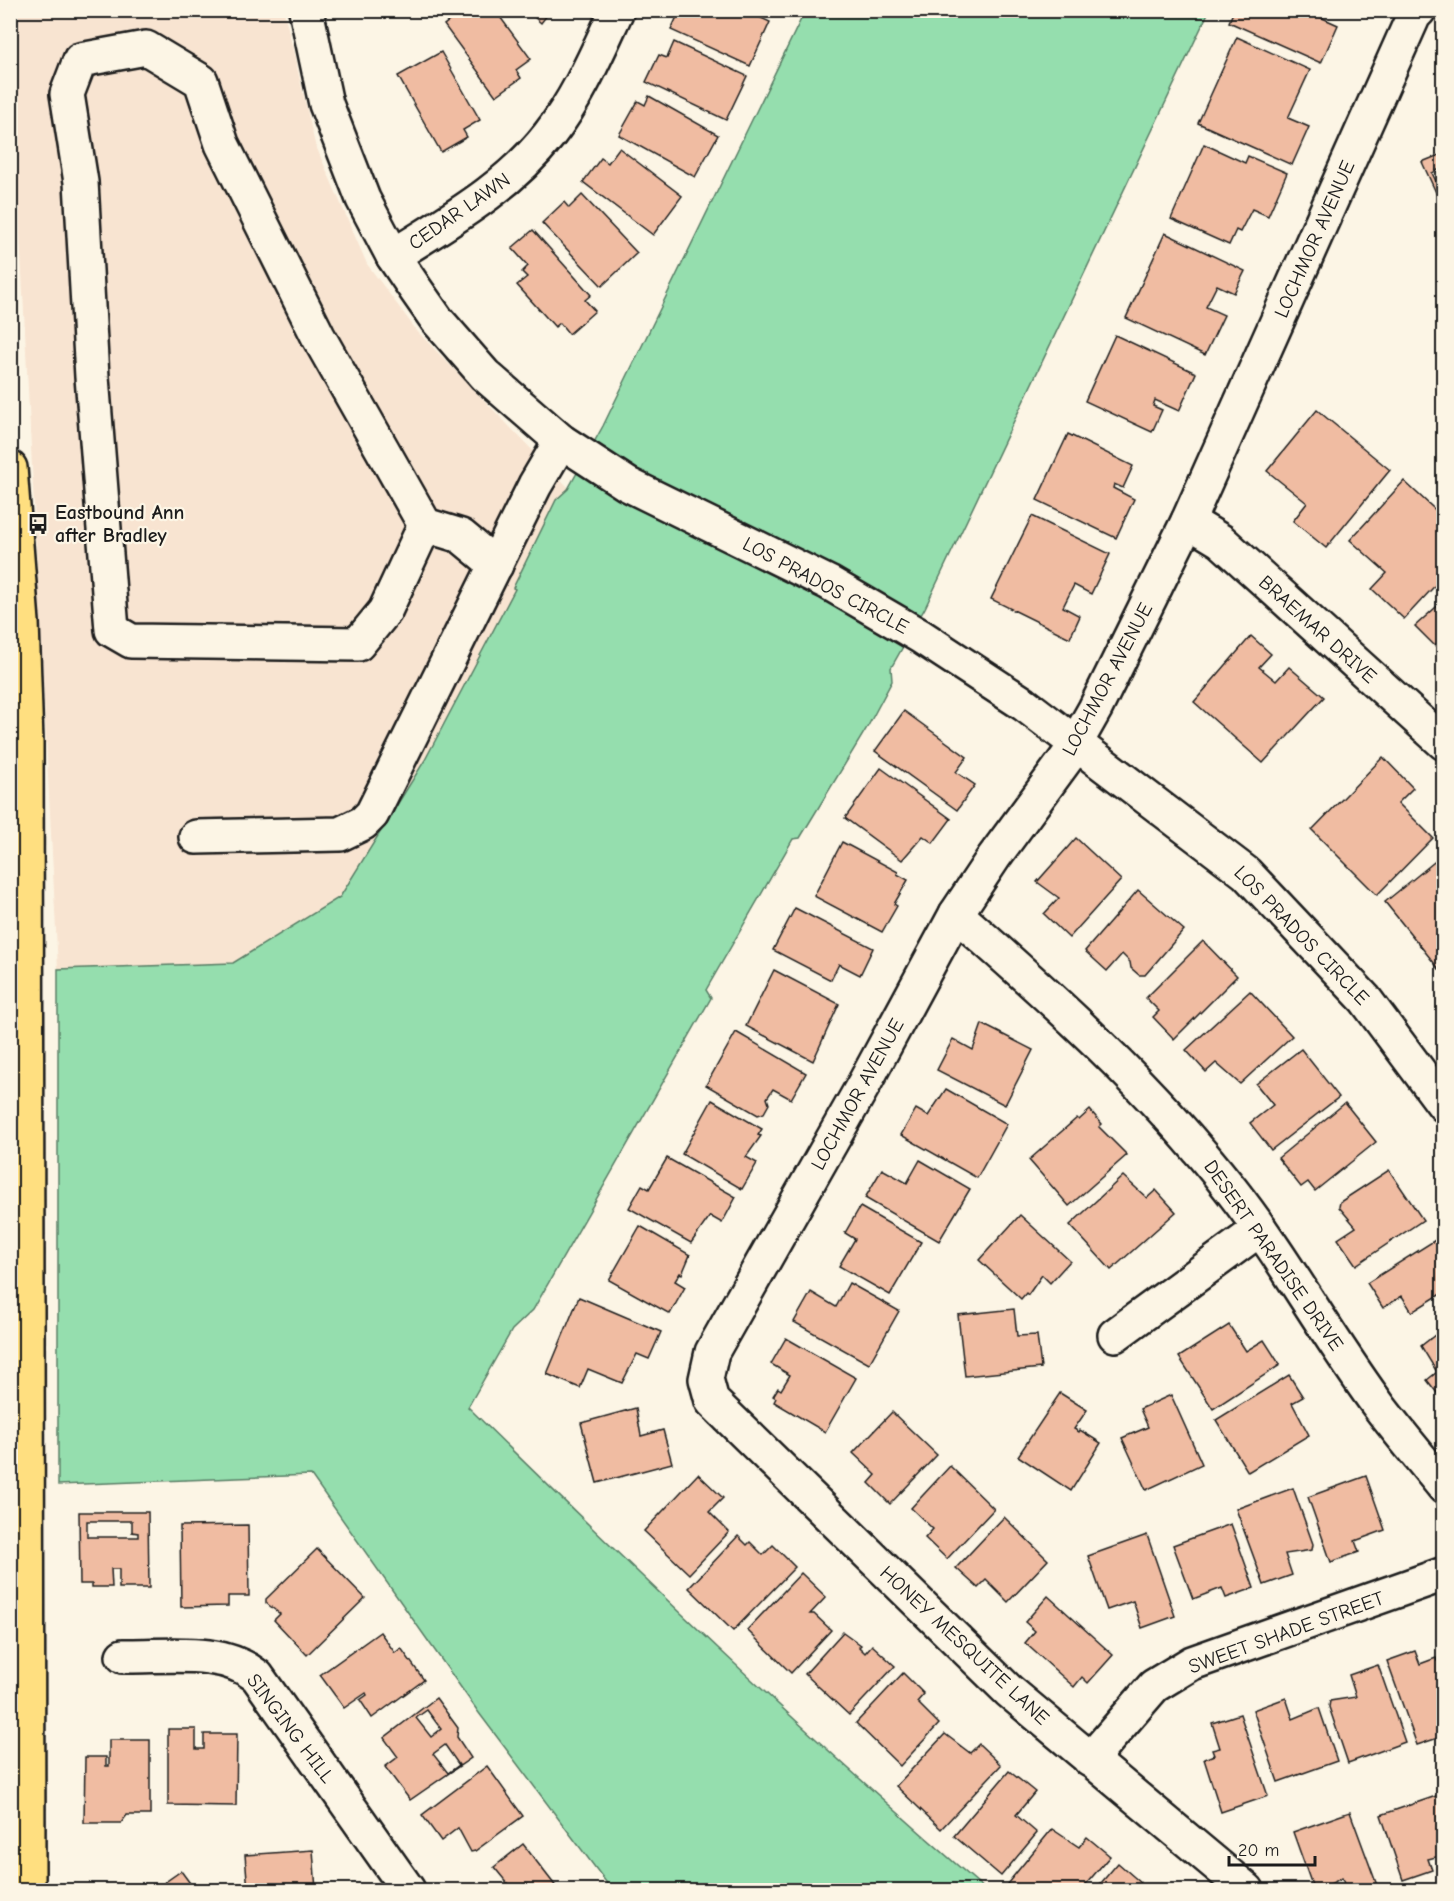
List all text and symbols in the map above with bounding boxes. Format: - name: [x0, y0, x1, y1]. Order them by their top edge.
- street label: LOCHMOR AVENUE: [1269, 157, 1359, 321]
- street label: CEDAR LAWN: [404, 168, 514, 255]
- place label: Eastbound Ann after Bradley: [55, 501, 184, 547]
- bus stop icon: Eastbound Ann after Bradley: [26, 512, 50, 536]
- street label: LOS PRADOS CIRCLE: [739, 532, 913, 639]
- street label: BRAEMAR DRIVE: [1254, 571, 1381, 688]
- street label: LOCHMOR AVENUE: [1057, 599, 1157, 760]
- street label: LOS PRADOS CIRCLE: [1229, 861, 1374, 1010]
- street label: LOCHMOR AVENUE: [806, 1014, 909, 1174]
- street label: DESERT PARADISE DRIVE: [1199, 1156, 1348, 1355]
- street label: HONEY MESQUITE LANE: [875, 1561, 1054, 1730]
- street label: SWEET SHADE STREET: [1185, 1586, 1387, 1679]
- street label: SINGING HILL: [242, 1669, 339, 1787]
- scale bar: [1229, 1829, 1314, 1867]
- text: 20 m: [1238, 1840, 1279, 1861]

